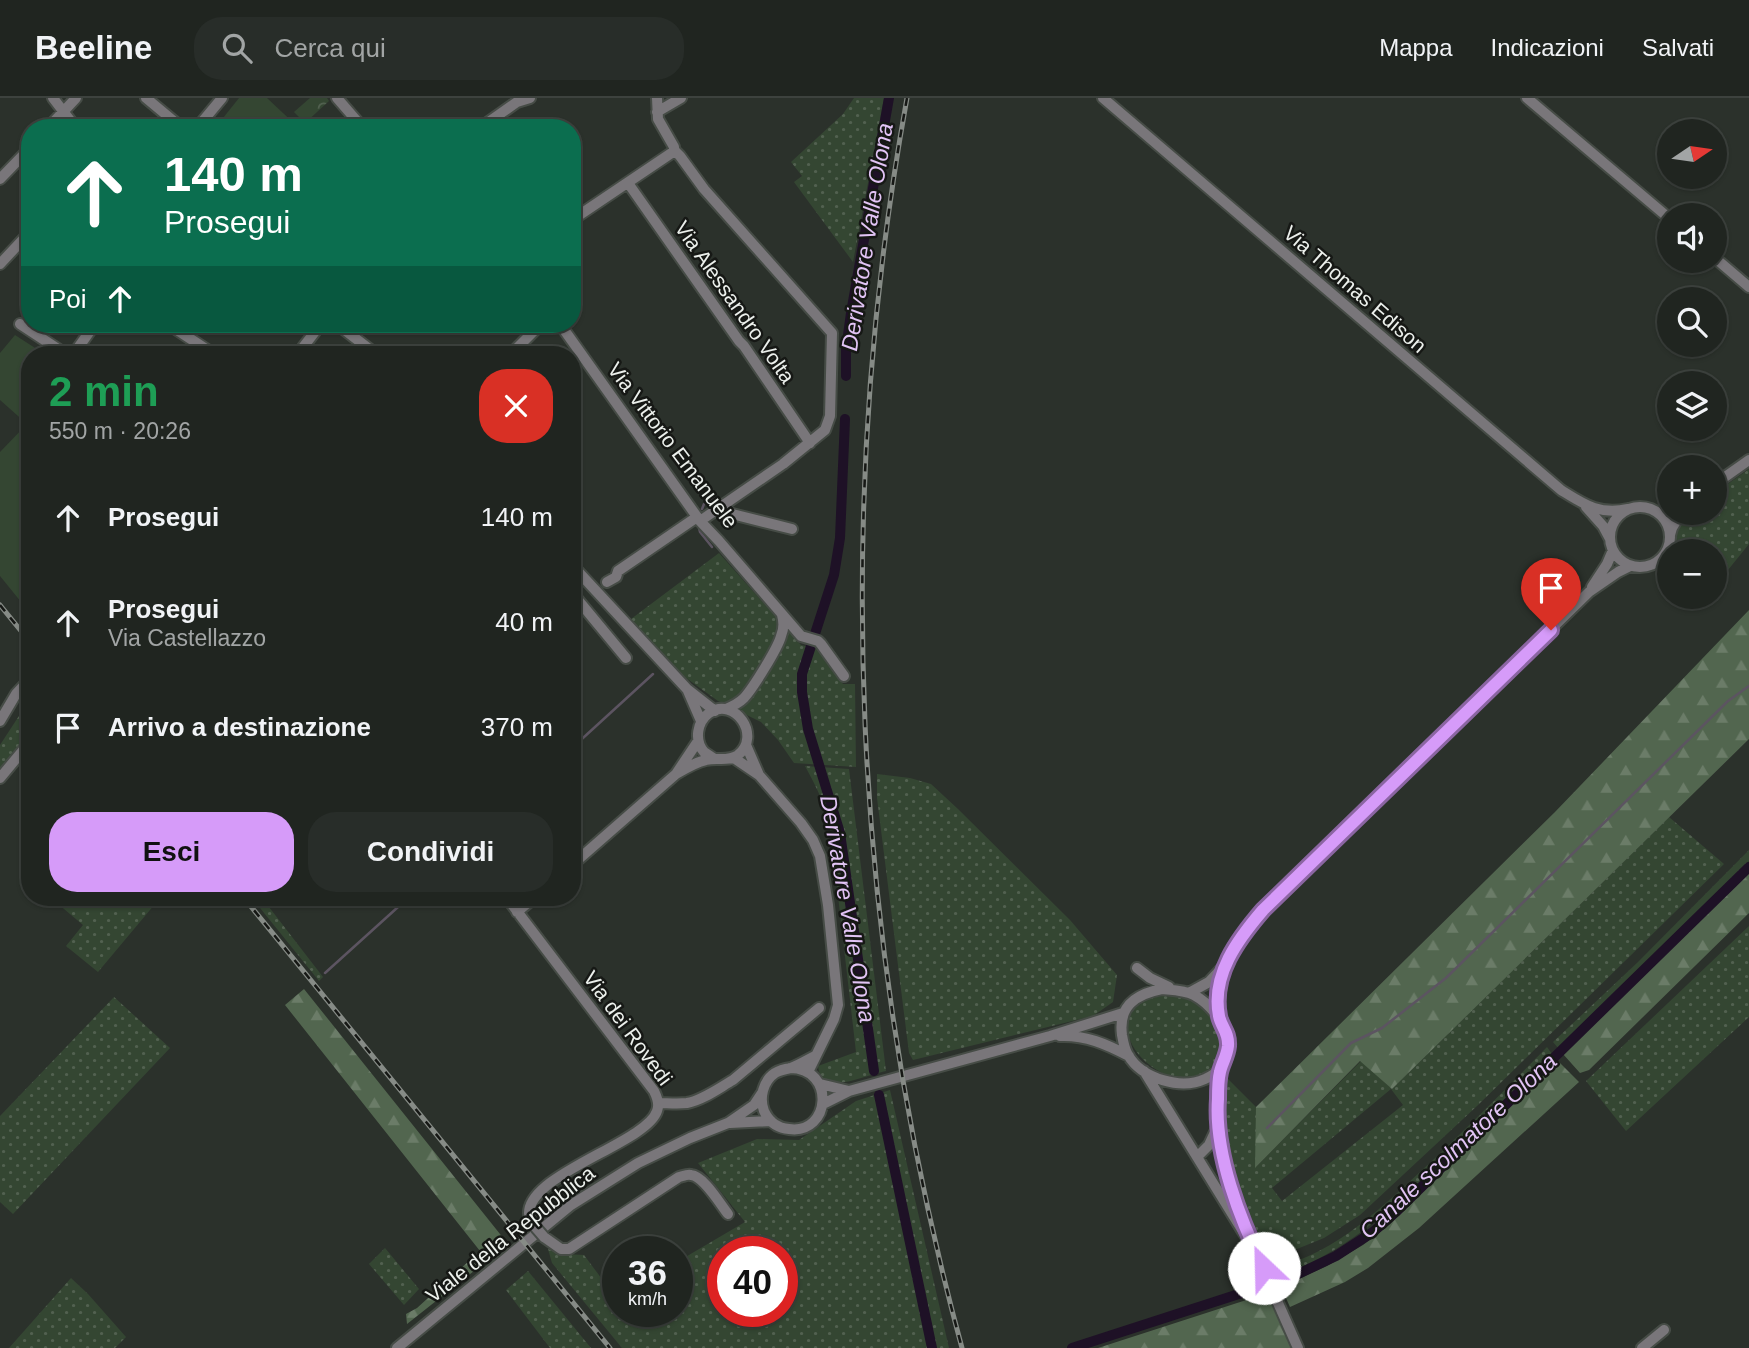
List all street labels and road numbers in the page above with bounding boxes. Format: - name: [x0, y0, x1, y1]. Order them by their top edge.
- street label: Via Alessandro Volta: [670, 217, 800, 388]
- street label: Via Thomas Edison: [1279, 221, 1431, 357]
- street label: Via Vittorio Emanuele: [603, 358, 743, 532]
- street label: Via dei Rovedi: [579, 967, 677, 1089]
- street label: Viale della Repubblica: [421, 1161, 599, 1307]

